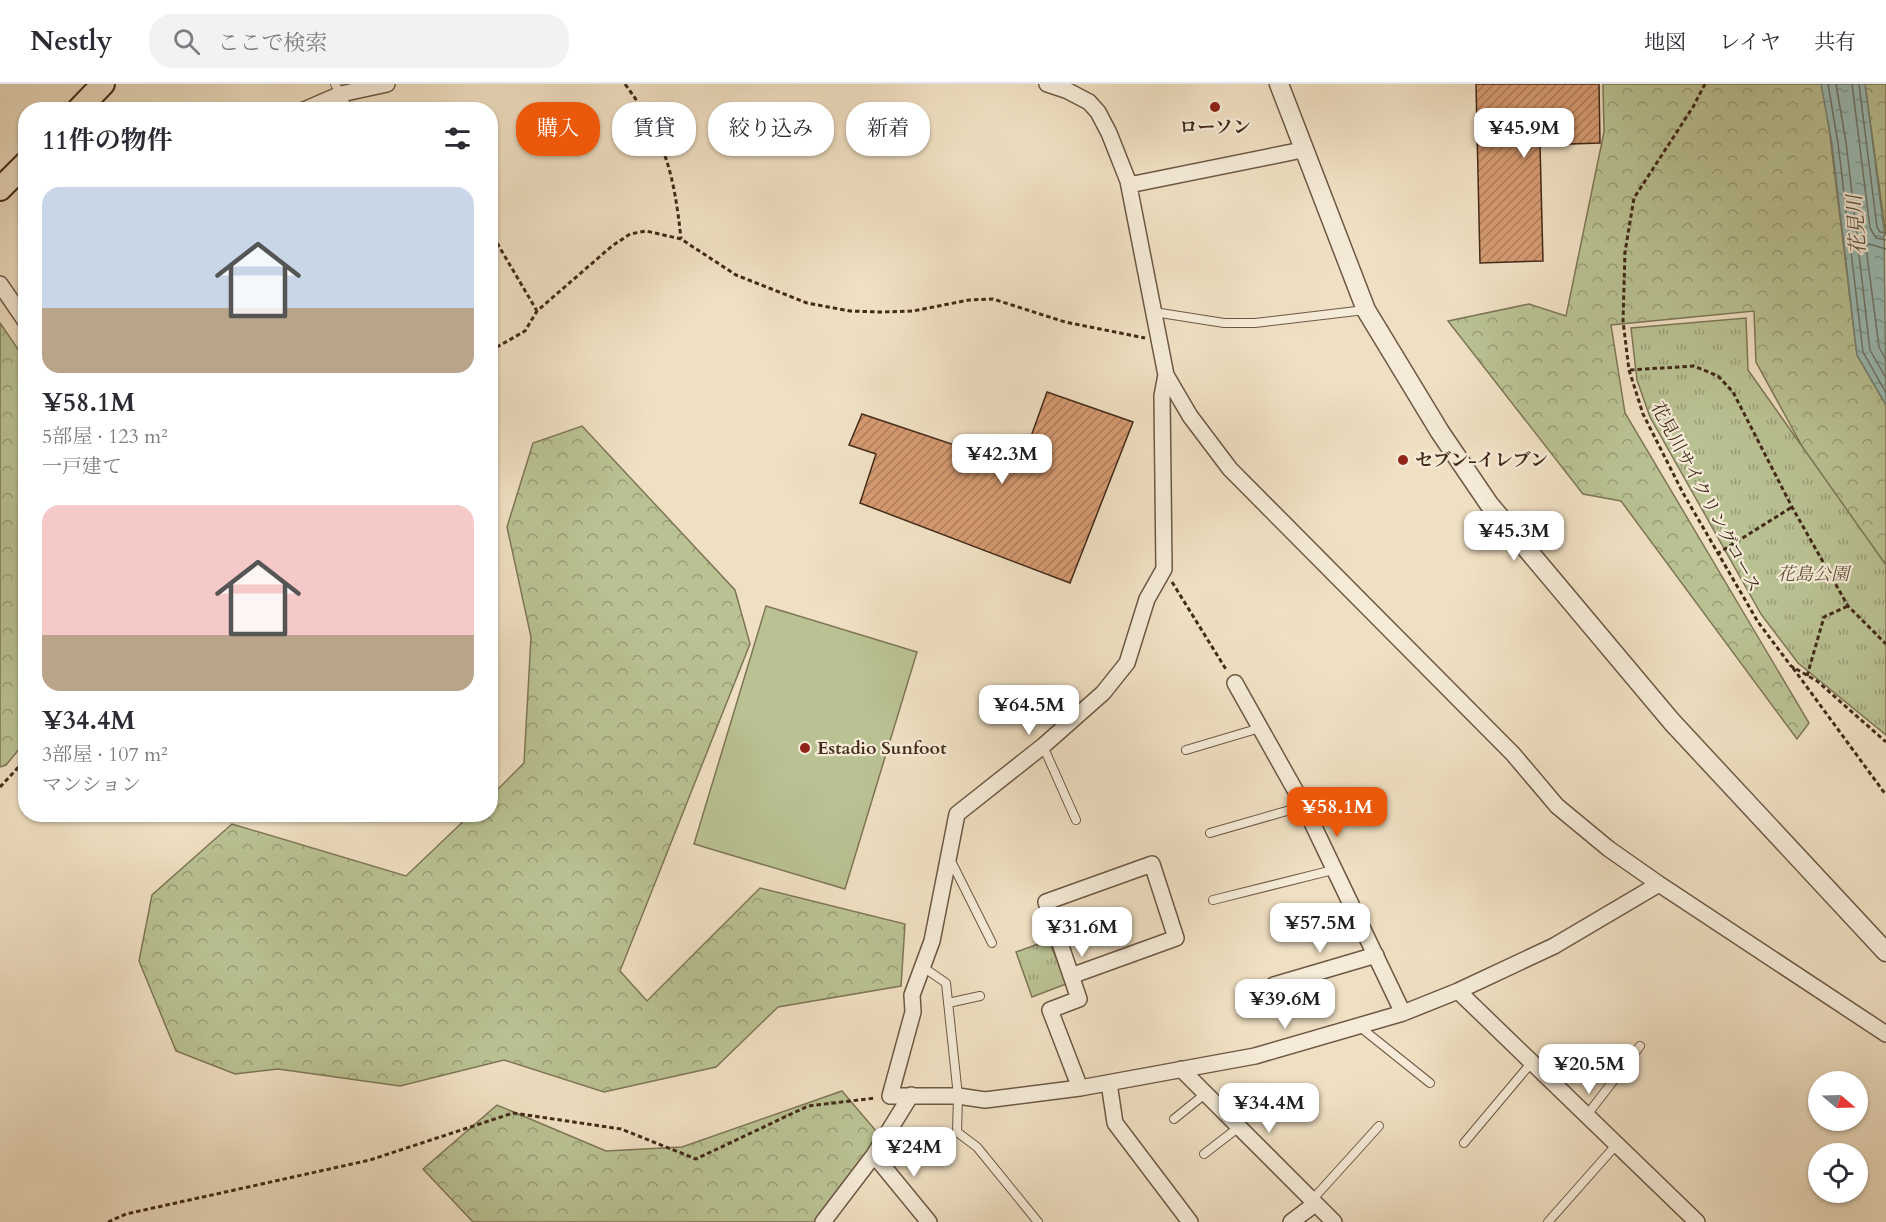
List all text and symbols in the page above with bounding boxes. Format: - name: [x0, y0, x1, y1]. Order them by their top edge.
- search box: [149, 14, 569, 68]
- text: Nestly: [30, 22, 113, 60]
- icon: search: [170, 25, 203, 58]
- text: ここで検索: [218, 28, 328, 58]
- text: 地図: [1644, 28, 1686, 57]
- text: レイヤ: [1719, 28, 1781, 57]
- text: 共有: [1814, 28, 1856, 57]
- marker: ローソン: [1208, 100, 1222, 114]
- chip: 購入: [516, 102, 600, 156]
- chip: 賃貸: [612, 102, 696, 156]
- chip: 絞り込み: [708, 102, 834, 156]
- chip: 新着: [846, 102, 930, 156]
- pin: ¥45.9M: [1475, 108, 1573, 159]
- text: ¥45.9M: [1488, 114, 1560, 141]
- place label: ローソン: [1179, 115, 1251, 140]
- icon: filters: [441, 122, 474, 155]
- text: 11件の物件: [42, 123, 173, 158]
- water label: 花見川: [1841, 192, 1872, 256]
- icon: home: [204, 226, 312, 334]
- text: ¥58.1M: [42, 385, 135, 420]
- street label: 花見川サイクリングコース: [1645, 397, 1767, 597]
- text: 5部屋 · 123 m²: [42, 423, 168, 450]
- pin: ¥42.3M: [953, 434, 1051, 485]
- text: ¥42.3M: [966, 440, 1038, 467]
- place label: セブン-イレブン: [1415, 448, 1548, 473]
- text: 一戸建て: [42, 453, 122, 480]
- marker: セブン-イレブン: [1396, 453, 1410, 467]
- pin: ¥45.3M: [1465, 511, 1563, 562]
- text: ¥45.3M: [1478, 517, 1550, 544]
- icon: home: [204, 544, 312, 652]
- park label: 花島公園: [1777, 562, 1852, 587]
- pin: ¥64.5M: [980, 685, 1078, 736]
- text: ¥64.5M: [993, 691, 1065, 718]
- text: ¥34.4M: [42, 703, 135, 738]
- place label: Estadio Sunfoot: [817, 736, 947, 761]
- text: 3部屋 · 107 m²: [42, 741, 168, 768]
- marker: Estadio Sunfoot: [798, 741, 812, 755]
- text: マンション: [42, 771, 141, 798]
- pin: ¥58.1M: [1288, 787, 1386, 838]
- text: ¥58.1M: [1301, 793, 1373, 820]
- pin: ¥57.5M: [1271, 903, 1369, 954]
- pin: ¥31.6M: [1033, 907, 1131, 958]
- text: ¥57.5M: [1284, 909, 1356, 936]
- text: ¥31.6M: [1046, 913, 1118, 940]
- pin: ¥39.6M: [1236, 979, 1334, 1030]
- text: ¥39.6M: [1249, 985, 1321, 1012]
- pin: ¥20.5M: [1540, 1044, 1638, 1095]
- text: ¥20.5M: [1553, 1050, 1625, 1077]
- north arrow: [1808, 1071, 1868, 1131]
- map controls: [1808, 1071, 1868, 1203]
- pin: ¥34.4M: [1220, 1083, 1318, 1134]
- text: ¥34.4M: [1233, 1089, 1305, 1116]
- pin: ¥24M: [878, 1127, 950, 1178]
- text: ¥24M: [886, 1133, 942, 1160]
- button: locate: [1808, 1143, 1868, 1203]

